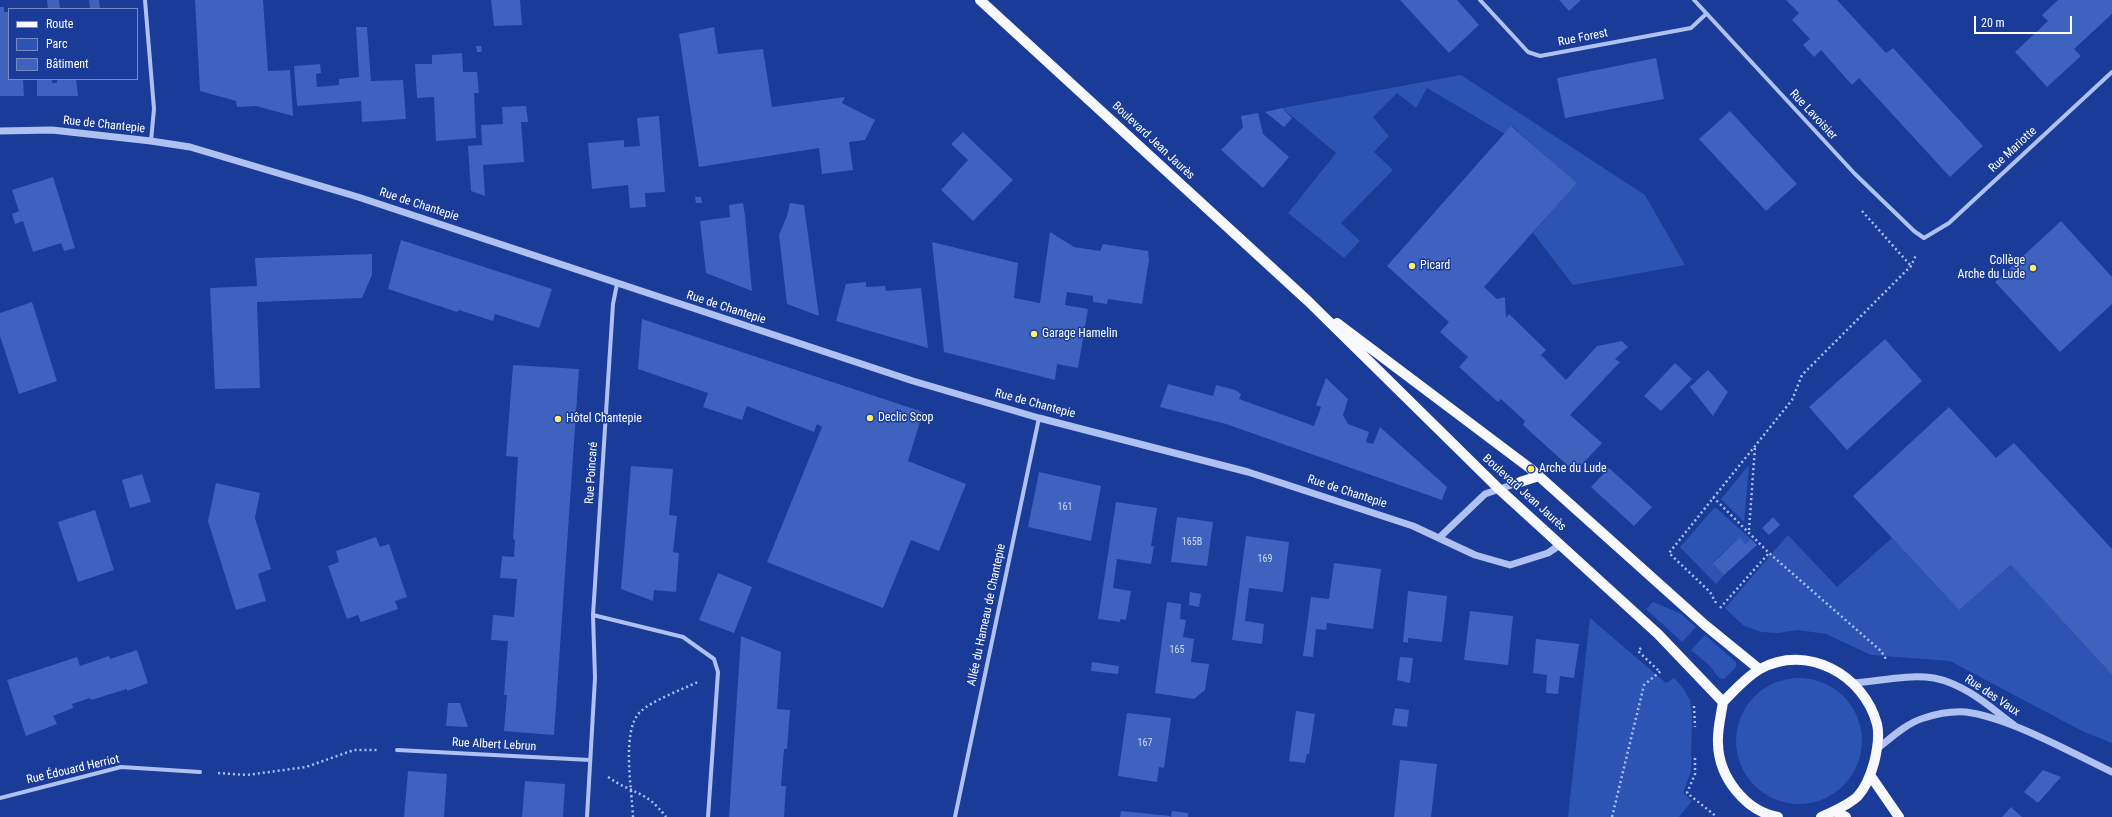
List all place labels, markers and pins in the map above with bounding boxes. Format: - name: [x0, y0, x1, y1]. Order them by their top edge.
- place label: Collège Arche du Lude: [1957, 254, 2025, 282]
- place label: Picard: [1420, 259, 1450, 273]
- marker: Picard: [1407, 261, 1417, 271]
- marker: Collège Arche du Lude: [2028, 263, 2038, 273]
- place label: Garage Hamelin: [1042, 327, 1117, 341]
- marker: Garage Hamelin: [1029, 329, 1039, 339]
- place label: Declic Scop: [878, 411, 934, 425]
- place label: Hôtel Chantepie: [566, 412, 642, 426]
- marker: Declic Scop: [865, 413, 875, 423]
- marker: Hôtel Chantepie: [553, 414, 563, 424]
- place label: Arche du Lude: [1539, 462, 1607, 476]
- marker: Arche du Lude: [1526, 464, 1536, 474]

